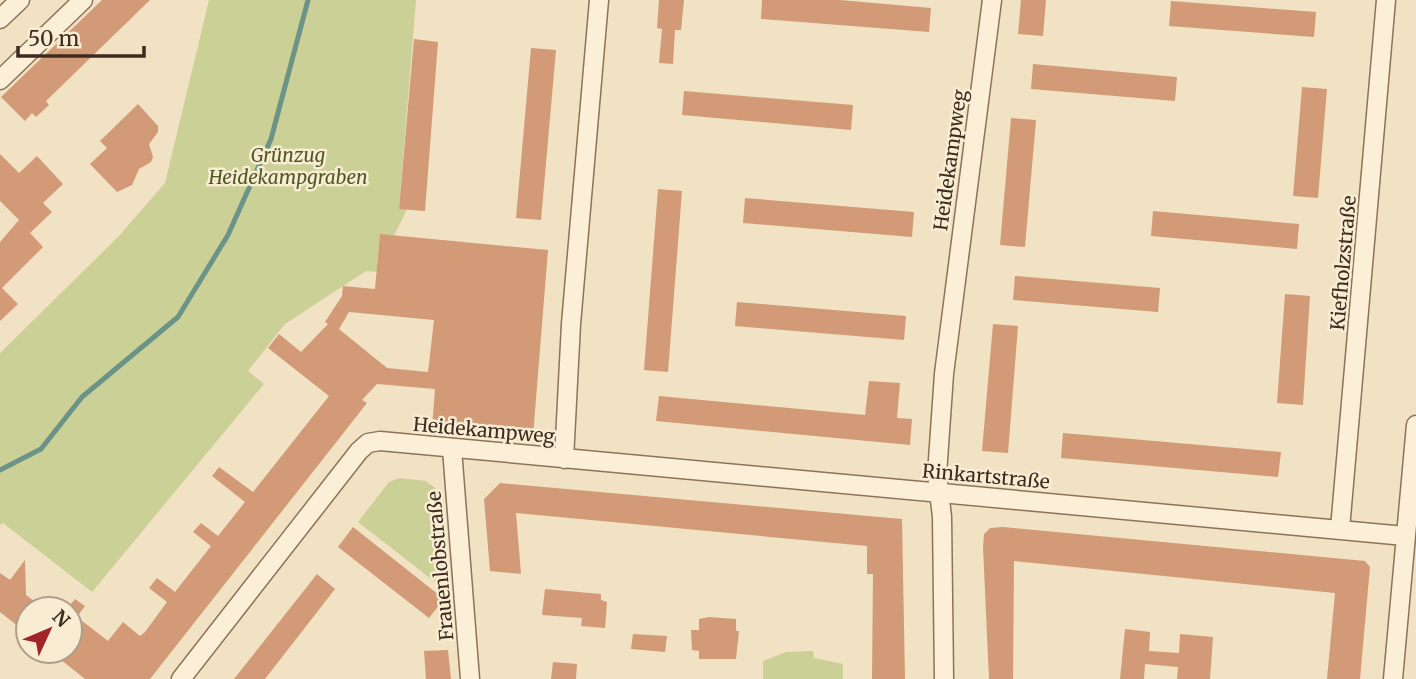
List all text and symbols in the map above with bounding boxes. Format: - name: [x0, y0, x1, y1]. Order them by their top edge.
- scale bar: [18, 14, 144, 58]
- text: 50 m: [28, 25, 79, 52]
- street label: Heidekampweg: [928, 87, 972, 232]
- park label: Grünzug Heidekampgraben: [208, 143, 367, 189]
- street label: Kiefholzstraße: [1325, 194, 1361, 331]
- street label: Heidekampweg: [412, 412, 556, 448]
- street label: Rinkartstraße: [921, 458, 1051, 494]
- street label: Frauenlobstraße: [422, 490, 458, 642]
- north arrow: [14, 595, 84, 665]
- text: N: [47, 604, 75, 632]

